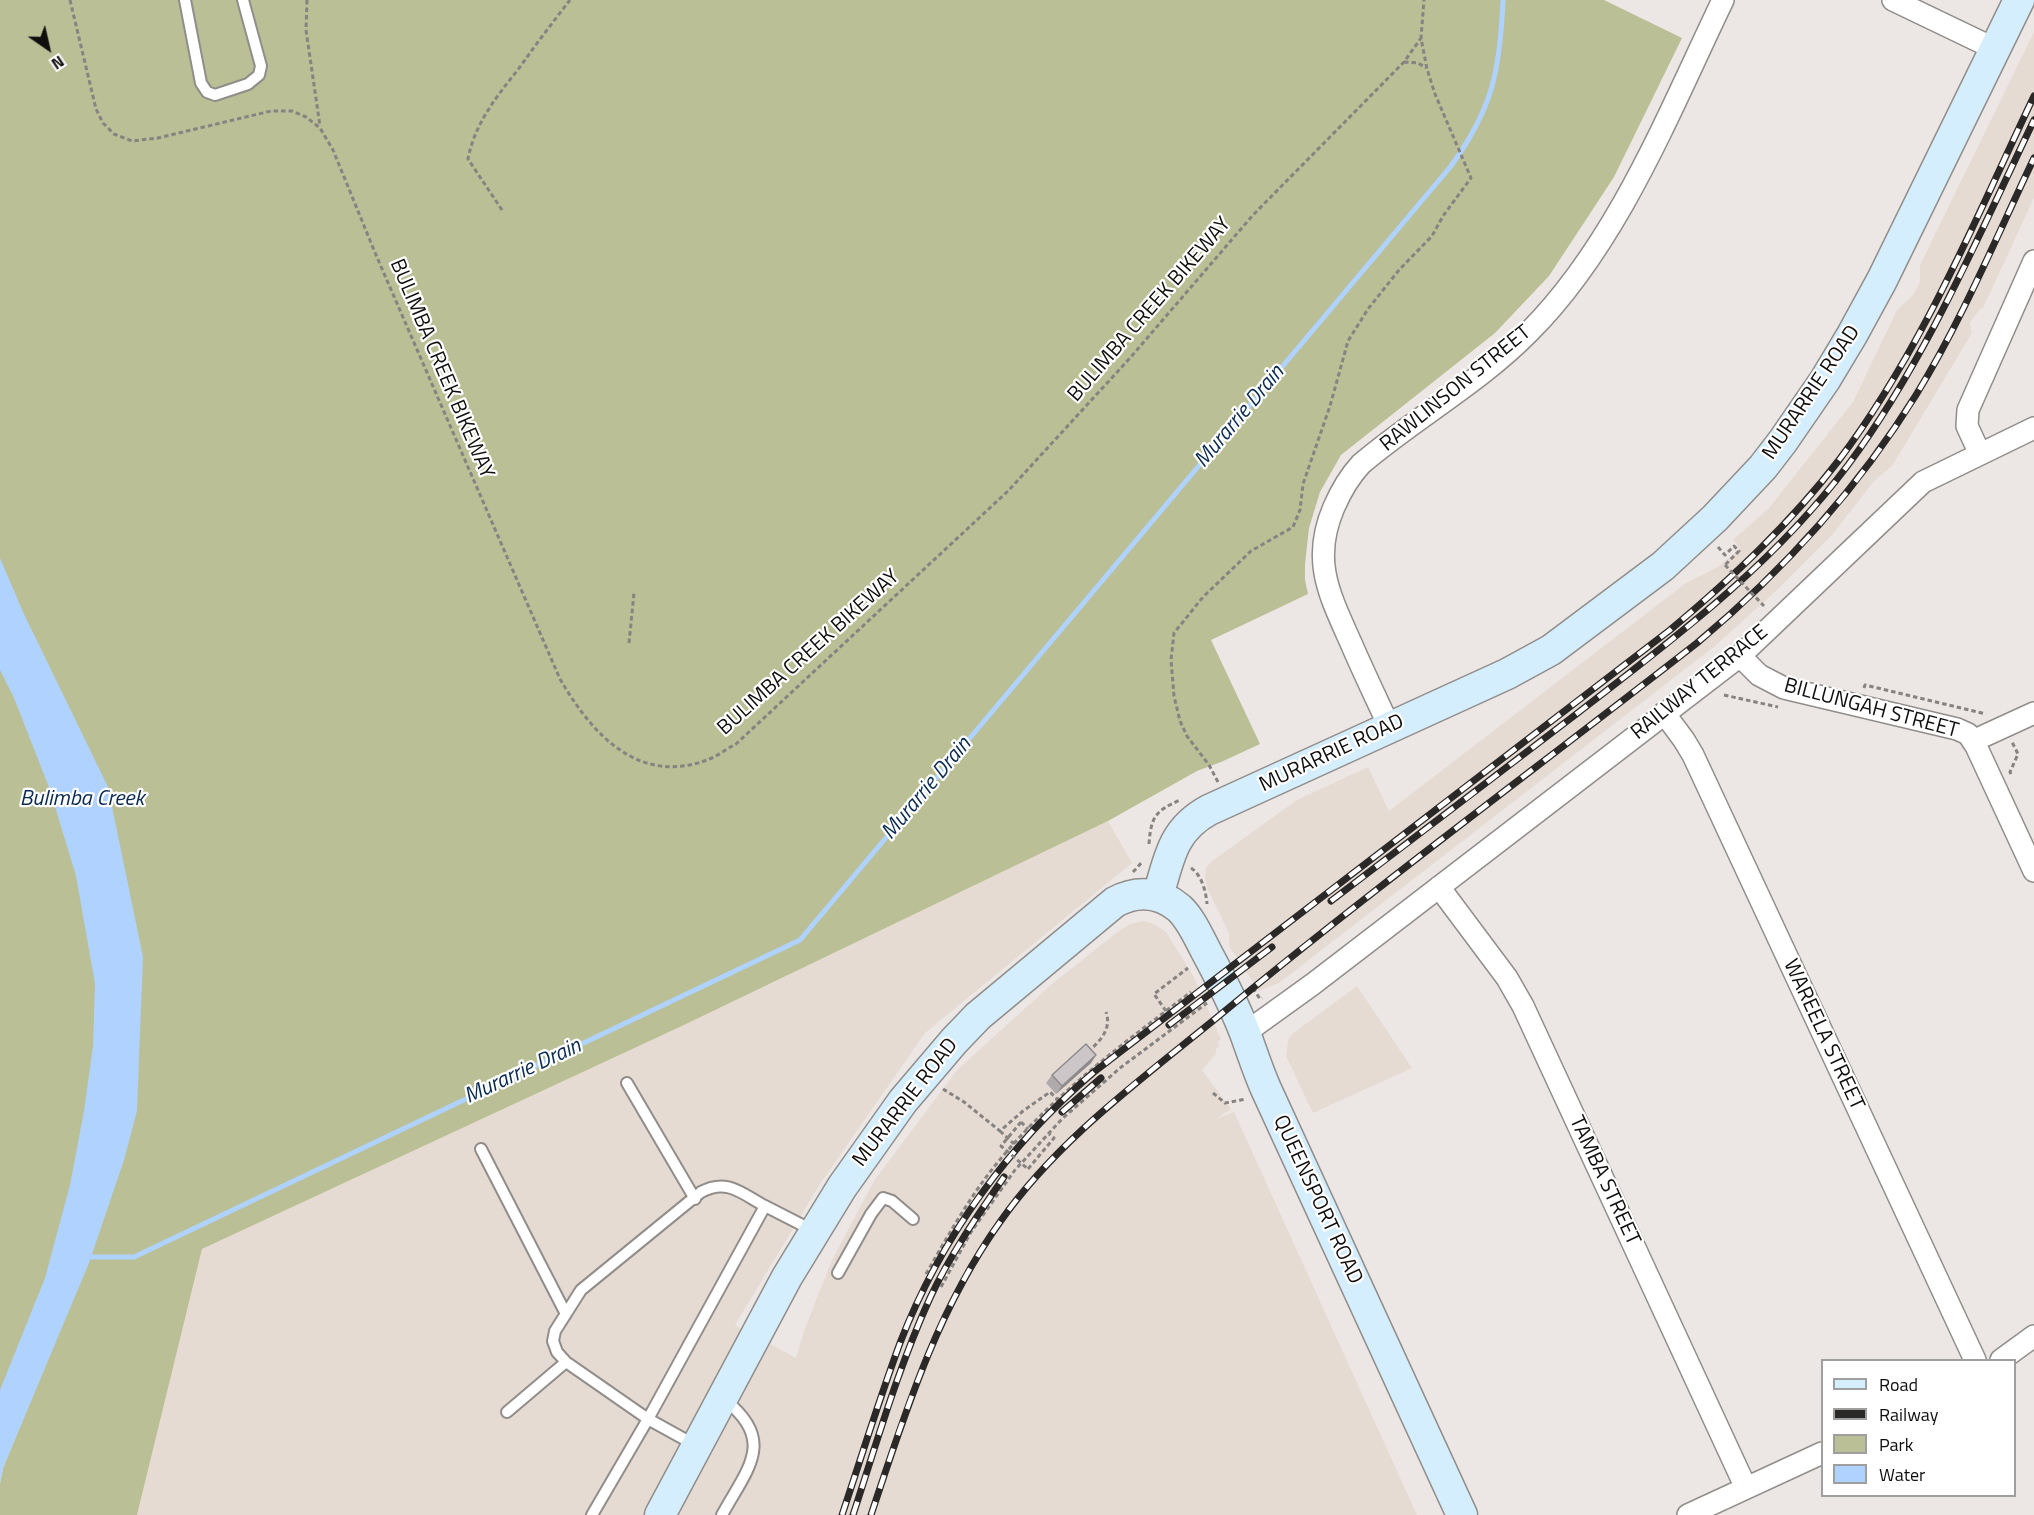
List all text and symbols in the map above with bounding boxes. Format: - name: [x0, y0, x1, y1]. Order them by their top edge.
- north arrow: [18, 18, 78, 78]
- text: N: [47, 50, 69, 76]
- street label: BULIMBA CREEK BIKEWAY: [1063, 213, 1237, 407]
- street label: BULIMBA CREEK BIKEWAY: [383, 255, 499, 483]
- street label: RAWLINSON STREET: [1376, 321, 1536, 457]
- street label: MURARRIE ROAD: [1758, 321, 1866, 465]
- water label: Murarrie Drain: [1189, 360, 1291, 474]
- street label: BULIMBA CREEK BIKEWAY: [713, 565, 905, 741]
- street label: RAILWAY TERRACE: [1626, 620, 1774, 746]
- street label: BILLUNGAH STREET: [1781, 674, 1961, 744]
- street label: MURARRIE ROAD: [1256, 710, 1408, 798]
- water label: Murarrie Drain: [876, 732, 978, 846]
- water label: Bulimba Creek: [20, 787, 144, 813]
- street label: WAREELA STREET: [1777, 956, 1869, 1114]
- water label: Murarrie Drain: [460, 1033, 586, 1111]
- street label: MURARRIE ROAD: [848, 1034, 964, 1172]
- street label: QUEENSPORT ROAD: [1267, 1112, 1367, 1288]
- street label: TAMBA STREET: [1563, 1112, 1645, 1250]
- legend: [1821, 1359, 2016, 1497]
- text: Road: [1879, 1371, 1918, 1398]
- text: Railway: [1879, 1401, 1938, 1428]
- text: Park: [1879, 1431, 1913, 1458]
- text: Water: [1879, 1461, 1925, 1488]

